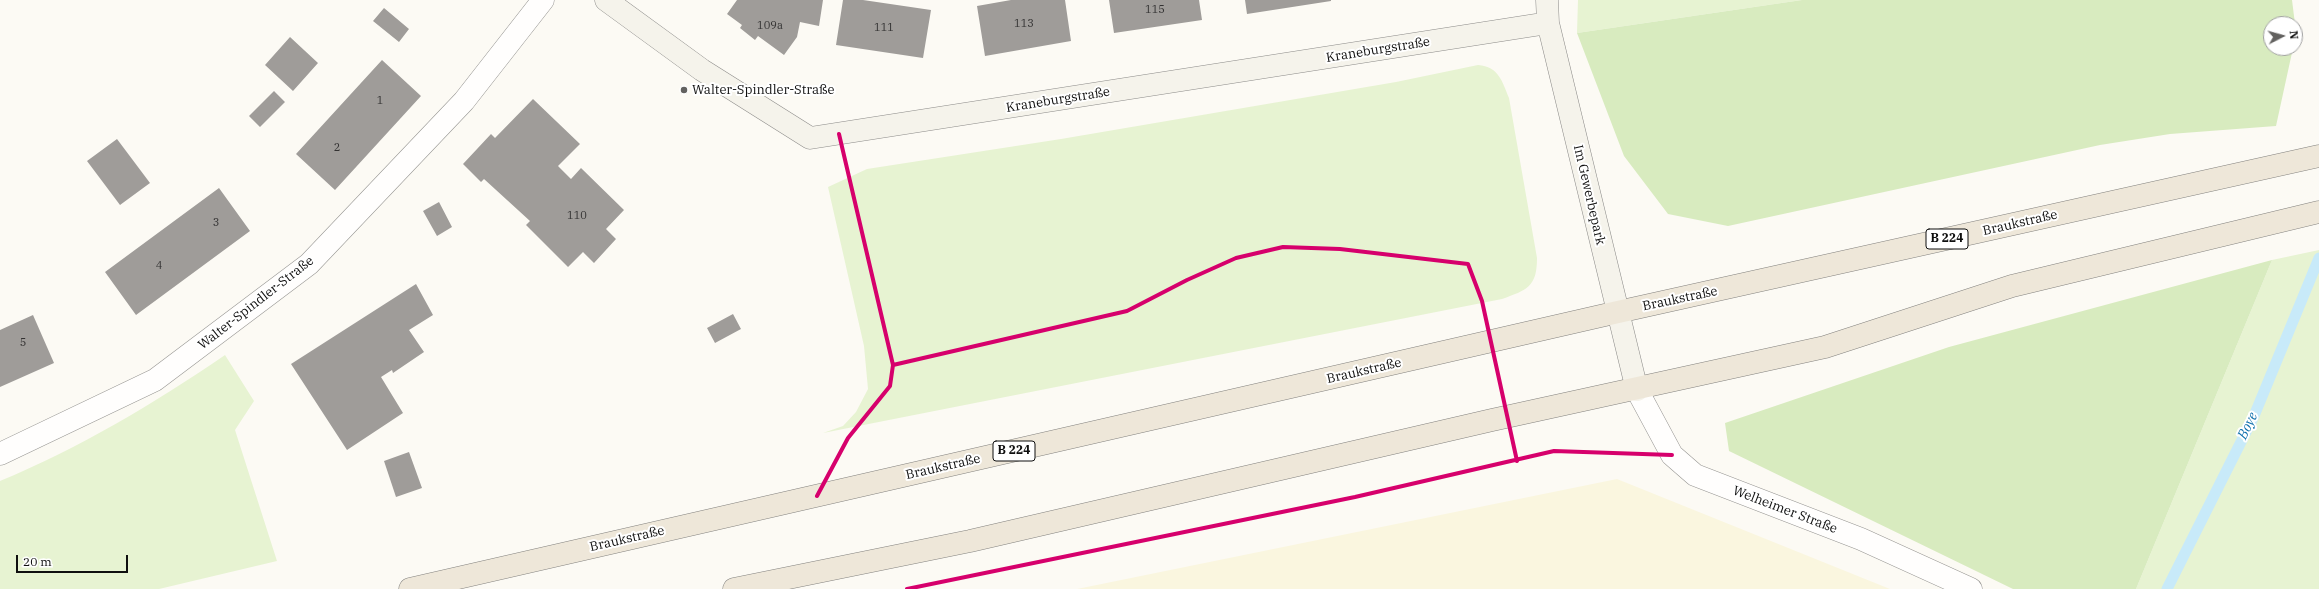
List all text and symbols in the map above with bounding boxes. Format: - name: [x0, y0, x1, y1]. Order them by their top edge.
- house number: 115: [1145, 3, 1165, 17]
- north arrow: [2263, 16, 2303, 56]
- house number: 113: [1014, 17, 1034, 31]
- house number: 109a: [757, 19, 783, 33]
- house number: 111: [874, 21, 894, 35]
- text: N: [2287, 30, 2301, 40]
- street label: Kraneburgstraße: [1325, 34, 1431, 66]
- place label: Walter-Spindler-Straße: [692, 82, 834, 98]
- street label: Kraneburgstraße: [1005, 84, 1111, 116]
- marker: Walter-Spindler-Straße: [679, 85, 689, 95]
- house number: 1: [377, 94, 383, 108]
- house number: 2: [334, 141, 340, 155]
- street label: Im Gewerbepark: [1570, 143, 1608, 247]
- street label: Braukstraße: [1981, 207, 2059, 239]
- house number: 110: [567, 209, 587, 223]
- house number: 3: [213, 216, 219, 230]
- road number: B 224: [1926, 229, 1968, 249]
- street label: Walter-Spindler-Straße: [195, 253, 317, 353]
- house number: 4: [156, 259, 162, 273]
- street label: Braukstraße: [1641, 283, 1719, 315]
- house number: 5: [20, 336, 26, 350]
- street label: Braukstraße: [1325, 355, 1403, 387]
- water label: Boye: [2234, 410, 2262, 442]
- road number: B 224: [993, 441, 1035, 461]
- street label: Braukstraße: [904, 451, 982, 483]
- street label: Welheimer Straße: [1731, 483, 1839, 537]
- street label: Braukstraße: [588, 523, 666, 555]
- scale bar: [18, 547, 130, 573]
- text: 20 m: [23, 554, 52, 569]

